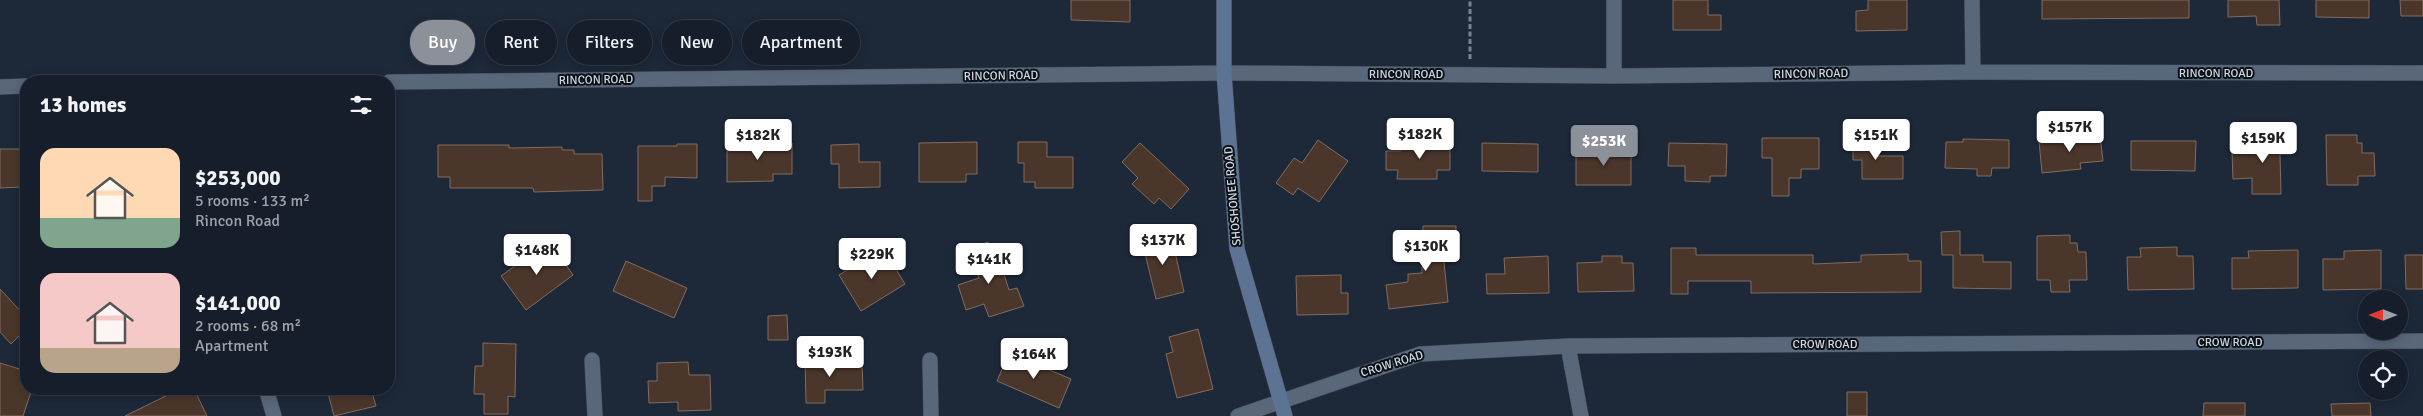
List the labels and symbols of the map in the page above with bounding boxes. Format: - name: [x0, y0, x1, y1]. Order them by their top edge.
- street label: RINCON ROAD: [1774, 66, 1849, 82]
- street label: RINCON ROAD: [2179, 66, 2254, 81]
- street label: RINCON ROAD: [1369, 67, 1444, 82]
- street label: RINCON ROAD: [964, 68, 1039, 84]
- street label: RINCON ROAD: [559, 72, 634, 88]
- pin: $157K: [2035, 110, 2105, 153]
- pin: $182K: [1385, 118, 1455, 160]
- pin: $182K: [723, 119, 793, 161]
- pin: $151K: [1841, 119, 1911, 161]
- pin: $159K: [2228, 121, 2298, 164]
- pin: $253K: [1569, 124, 1639, 167]
- street label: SHOSHONEE ROAD: [1221, 146, 1245, 246]
- pin: $137K: [1128, 224, 1198, 266]
- pin: $130K: [1391, 230, 1461, 272]
- pin: $148K: [502, 234, 572, 276]
- pin: $229K: [837, 238, 907, 280]
- pin: $141K: [954, 242, 1024, 285]
- north arrow: [2358, 290, 2408, 340]
- street label: CROW ROAD: [2198, 335, 2263, 350]
- pin: $193K: [795, 336, 865, 378]
- street label: CROW ROAD: [1793, 337, 1858, 352]
- pin: $164K: [999, 338, 1069, 380]
- street label: CROW ROAD: [1359, 347, 1425, 381]

